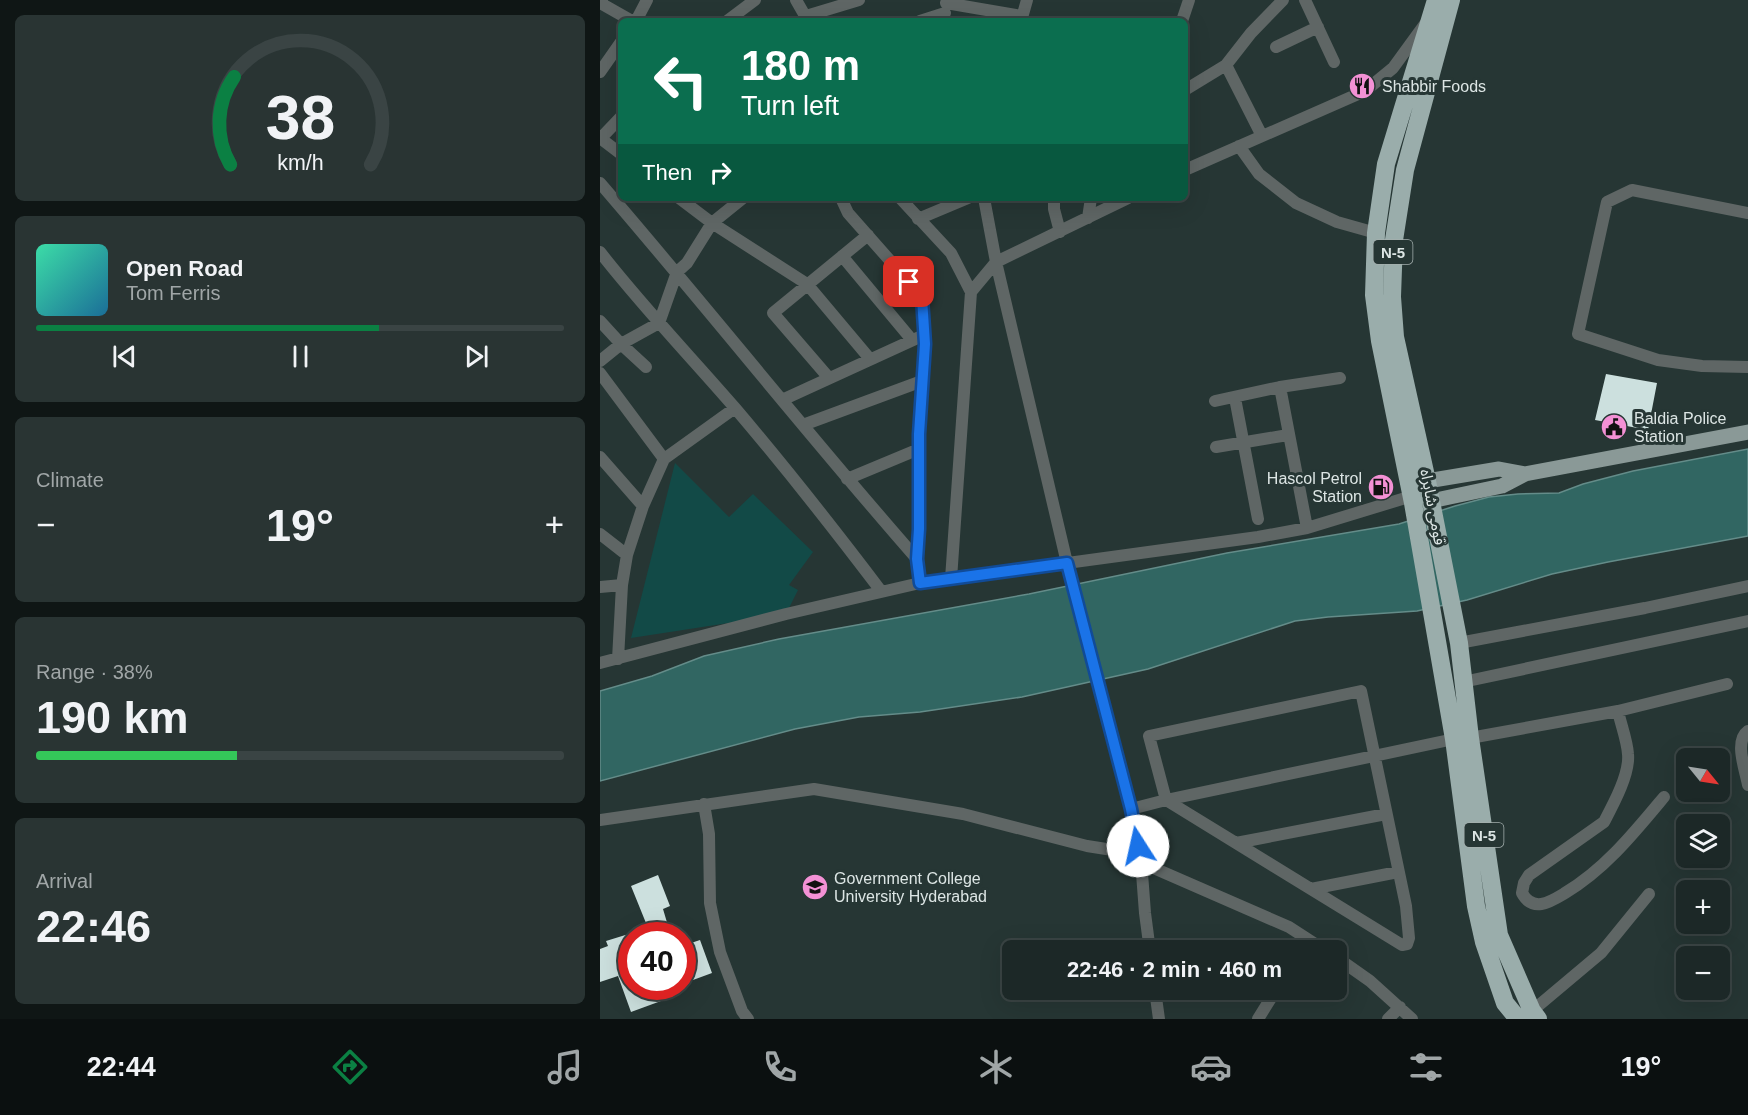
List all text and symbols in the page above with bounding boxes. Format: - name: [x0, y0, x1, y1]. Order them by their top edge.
- icon: left: [642, 42, 720, 120]
- text: 180 m: [741, 42, 860, 89]
- restaurant icon: Shabbir Foods: [1347, 71, 1377, 101]
- place label: Shabbir Foods: [1382, 78, 1486, 95]
- text: 38: [265, 83, 335, 152]
- text: Turn left: [741, 91, 839, 121]
- text: km/h: [277, 151, 323, 175]
- icon: right: [704, 156, 737, 189]
- text: Then: [642, 160, 692, 185]
- road number: N-5: [1374, 240, 1412, 264]
- text: Open Road: [126, 256, 243, 281]
- pin: [883, 256, 934, 307]
- icon: arrive: [892, 265, 925, 298]
- text: Tom Ferris: [126, 282, 220, 304]
- icon: previous: [108, 340, 141, 373]
- icon: pause: [284, 340, 317, 373]
- icon: next: [460, 340, 493, 373]
- place label: Baldia Police Station: [1634, 410, 1727, 445]
- public building icon: Baldia Police Station: [1599, 412, 1629, 442]
- street label: قومی شاہراہ: [1416, 468, 1449, 547]
- text: Climate: [36, 469, 104, 491]
- place label: Hascol Petrol Station: [1267, 470, 1362, 505]
- fuel station icon: Hascol Petrol Station: [1366, 472, 1396, 502]
- text: 19°: [266, 500, 334, 551]
- text: −: [36, 506, 55, 543]
- text: +: [545, 506, 564, 543]
- text: Range · 38%: [36, 661, 153, 683]
- text: 190 km: [36, 692, 189, 743]
- north arrow: [1676, 748, 1730, 802]
- map controls: [1676, 748, 1730, 1000]
- position arrow: [1106, 814, 1170, 878]
- button: layers: [1676, 814, 1730, 868]
- road number: N-5: [1464, 823, 1504, 847]
- text: Arrival: [36, 870, 93, 892]
- place label: Government College University Hyderabad: [834, 870, 987, 905]
- school or university icon: Government College University Hyderabad: [800, 872, 830, 902]
- button: +: [1676, 880, 1730, 934]
- text: 22:46: [36, 901, 151, 952]
- speed limit sign: 40: [618, 922, 696, 1000]
- button: −: [1676, 946, 1730, 1000]
- text: 22:46 · 2 min · 460 m: [1067, 957, 1282, 982]
- icon: directions: [329, 1046, 371, 1088]
- icon: music: [544, 1046, 586, 1088]
- icon: phone: [759, 1046, 801, 1088]
- icon: climate: [975, 1046, 1017, 1088]
- icon: car: [1190, 1046, 1232, 1088]
- icon: filters: [1405, 1046, 1447, 1088]
- text: 22:44: [87, 1052, 156, 1082]
- text: 19°: [1620, 1052, 1661, 1082]

